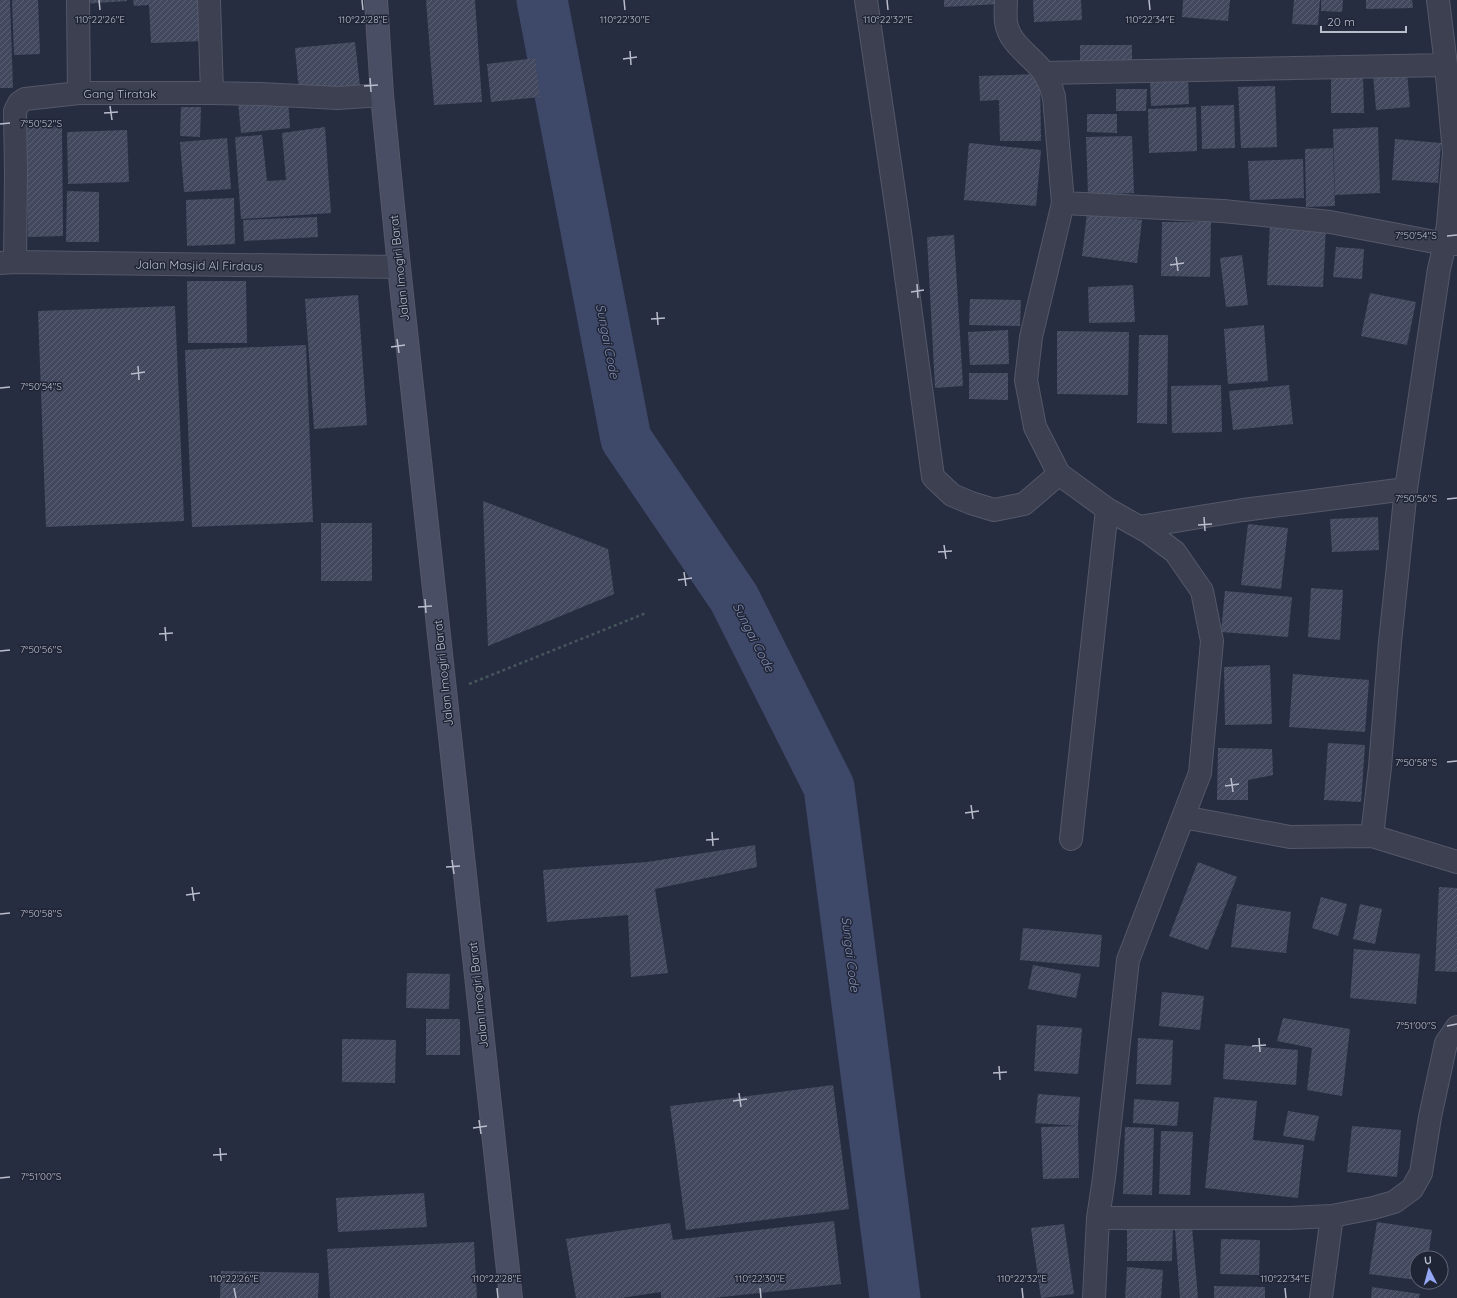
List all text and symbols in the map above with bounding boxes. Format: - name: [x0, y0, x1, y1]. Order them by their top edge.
- scale bar: [1321, 8, 1406, 34]
- text: 110°22'26"E: [75, 13, 125, 26]
- text: 110°22'28"E: [338, 13, 388, 26]
- text: 110°22'30"E: [600, 13, 651, 26]
- text: 110°22'32"E: [863, 13, 913, 26]
- text: 110°22'34"E: [1125, 13, 1175, 26]
- text: 20 m: [1327, 14, 1355, 29]
- street label: Gang Tiratak: [84, 86, 156, 101]
- text: 7°50'52"S: [20, 117, 62, 130]
- street label: Jalan Imogiri Barat: [386, 214, 412, 322]
- text: 7°50'54"S: [1395, 229, 1437, 242]
- street label: Jalan Masjid Al Firdaus: [135, 256, 263, 274]
- water label: Sungai Code: [593, 302, 623, 380]
- text: 7°50'54"S: [20, 380, 62, 393]
- text: 7°50'56"S: [1395, 492, 1437, 505]
- water label: Sungai Code: [730, 599, 779, 675]
- street label: Jalan Imogiri Barat: [430, 619, 456, 727]
- text: 7°50'56"S: [20, 643, 62, 656]
- text: 7°50'58"S: [1395, 756, 1437, 769]
- text: 7°50'58"S: [20, 907, 62, 920]
- water label: Sungai Code: [838, 915, 864, 993]
- street label: Jalan Imogiri Barat: [465, 941, 491, 1049]
- text: 7°51'00"S: [1396, 1019, 1437, 1032]
- text: 7°51'00"S: [21, 1170, 62, 1183]
- north arrow: [1409, 1250, 1449, 1290]
- text: U: [1423, 1253, 1433, 1267]
- text: 110°22'26"E: [209, 1272, 259, 1285]
- text: 110°22'28"E: [472, 1272, 522, 1285]
- text: 110°22'30"E: [735, 1272, 786, 1285]
- text: 110°22'32"E: [997, 1272, 1047, 1285]
- text: 110°22'34"E: [1260, 1272, 1310, 1285]

